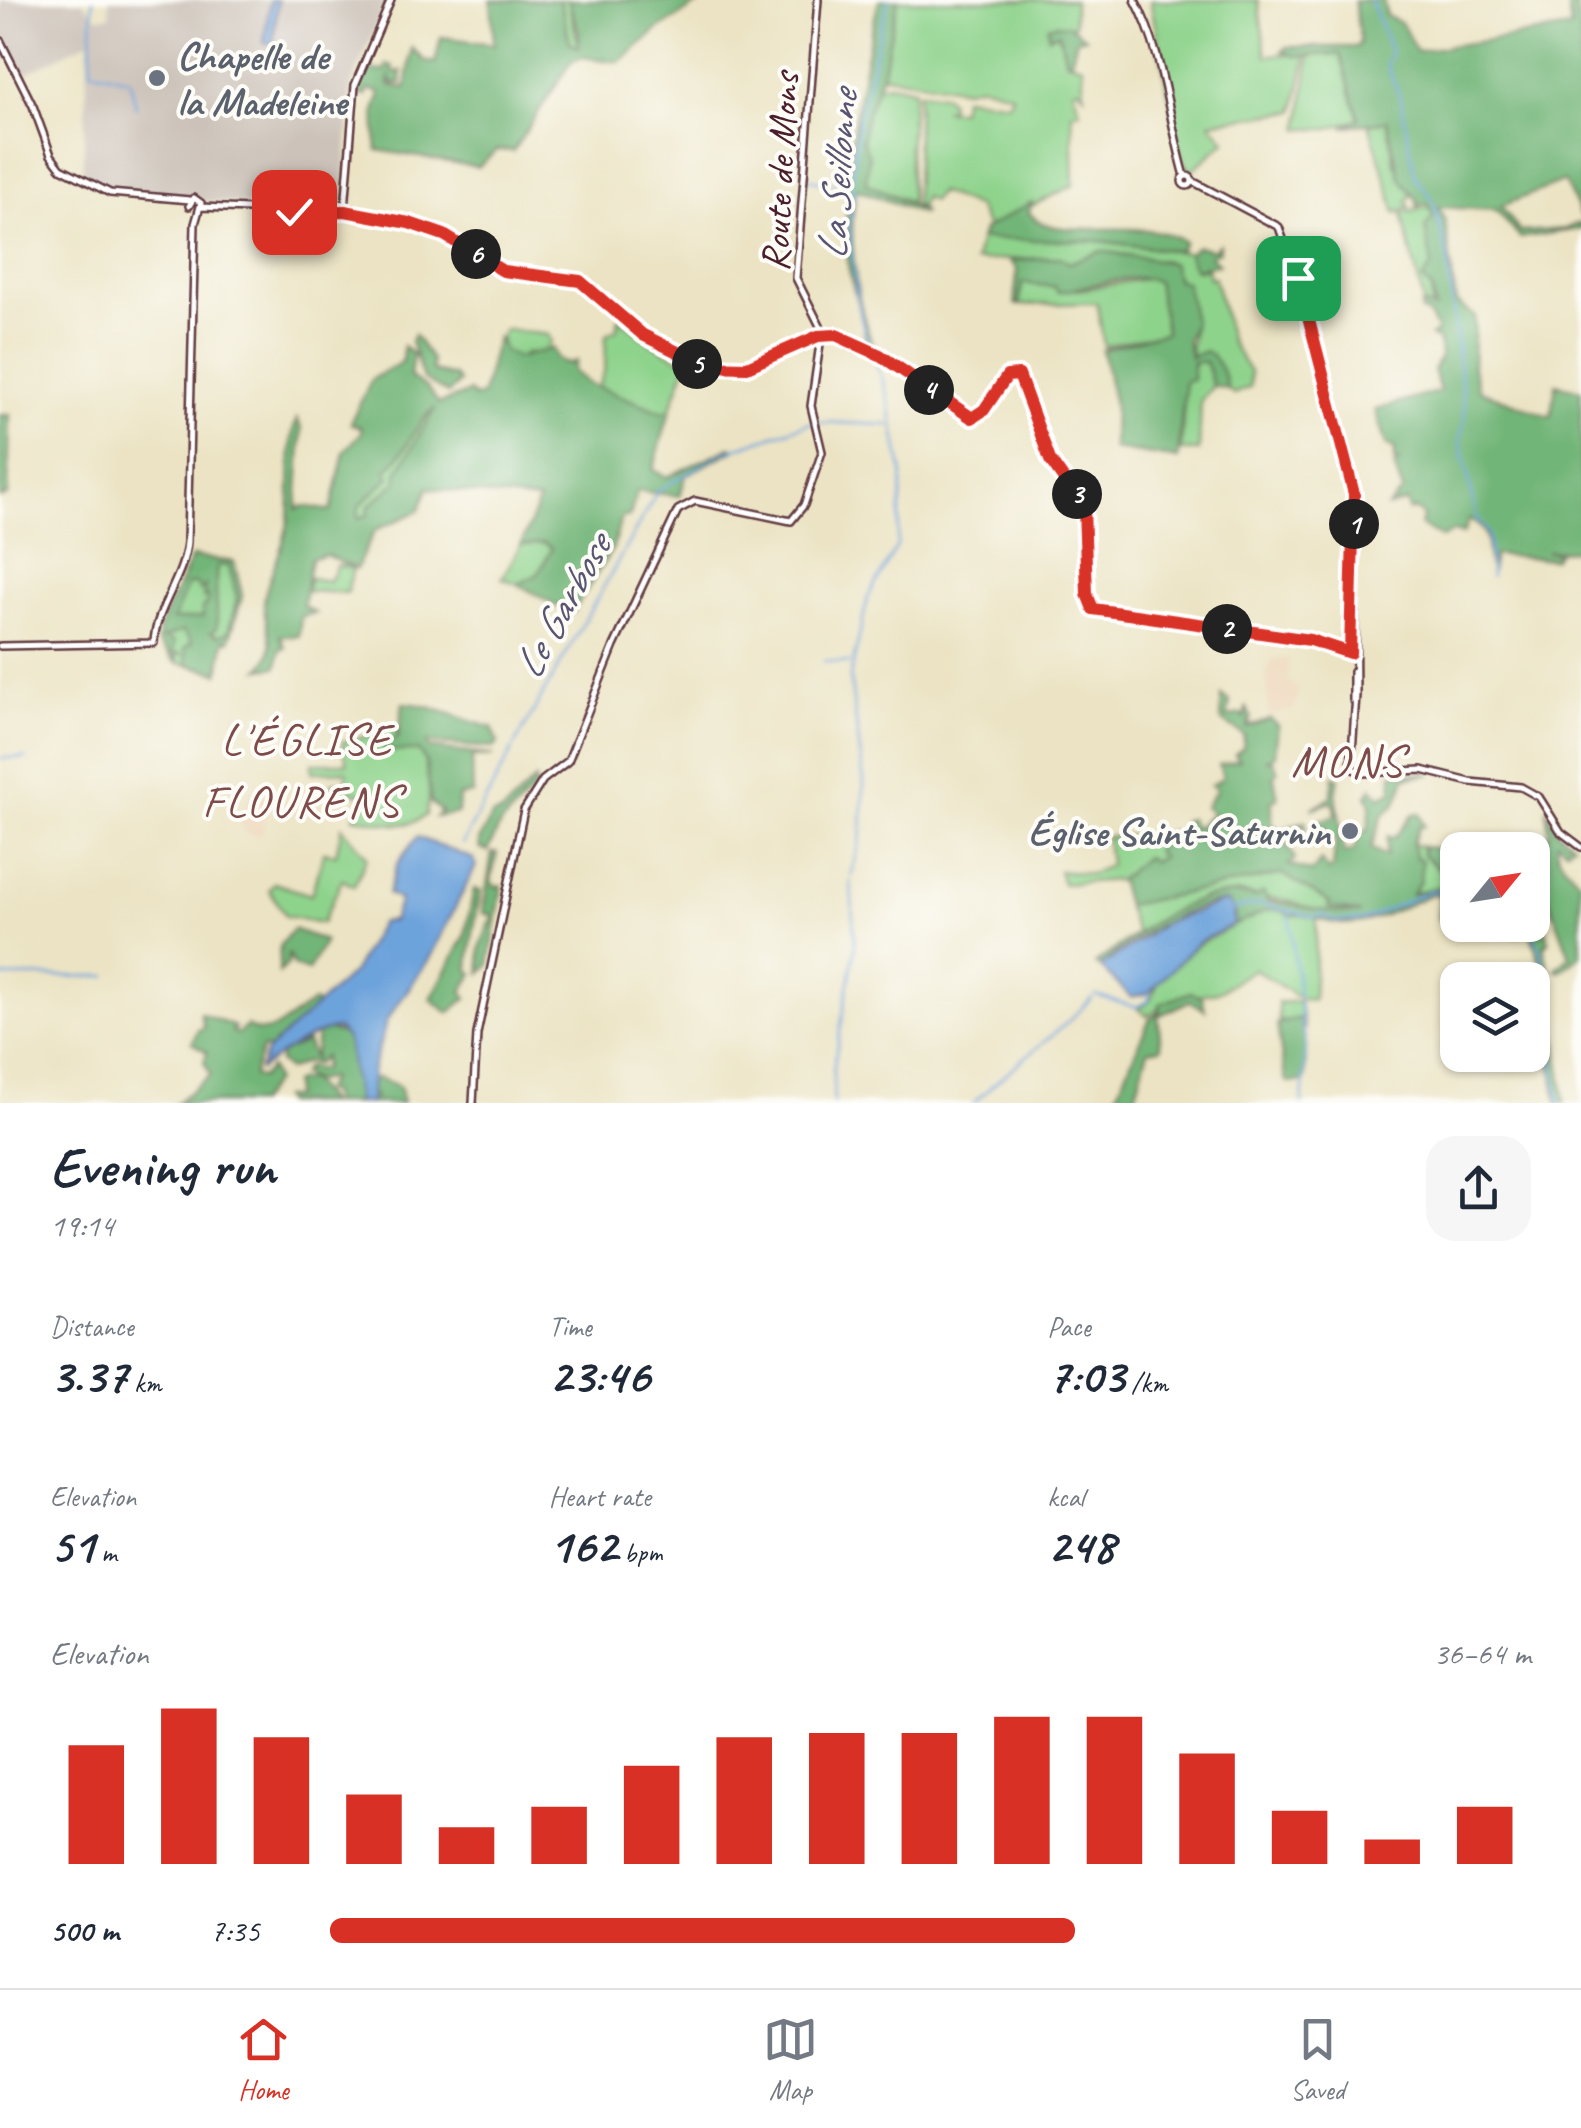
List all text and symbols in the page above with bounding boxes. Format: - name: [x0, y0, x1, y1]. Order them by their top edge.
- place label: Chapelle de la Madeleine: [177, 31, 349, 127]
- marker: Chapelle de la Madeleine: [146, 67, 168, 89]
- street label: Route de Mons: [750, 68, 810, 273]
- water label: La Seillonne: [805, 83, 870, 261]
- pin: [252, 170, 337, 255]
- icon: check: [267, 185, 322, 240]
- pin: 6: [451, 229, 501, 279]
- text: 6: [469, 236, 483, 271]
- pin: [1256, 236, 1341, 321]
- icon: arrive: [1271, 251, 1326, 306]
- pin: 5: [672, 339, 722, 389]
- text: 5: [691, 346, 703, 381]
- pin: 4: [904, 365, 954, 415]
- text: 4: [923, 372, 935, 407]
- pin: 3: [1052, 469, 1102, 519]
- text: 3: [1071, 476, 1083, 511]
- pin: 1: [1329, 499, 1379, 549]
- text: 1: [1348, 506, 1360, 541]
- water label: Le Garbose: [501, 520, 626, 688]
- pin: 2: [1202, 604, 1252, 654]
- text: 2: [1221, 611, 1233, 646]
- district label: L'ÉGLISE: [221, 711, 395, 768]
- district label: MONS: [1291, 733, 1410, 790]
- district label: FLOURENS: [202, 773, 407, 830]
- place label: Église Saint-Saturnin: [1028, 807, 1332, 857]
- marker: Église Saint-Saturnin: [1339, 820, 1361, 842]
- north arrow: [1440, 832, 1550, 942]
- map controls: [1440, 832, 1550, 1072]
- button: layers: [1440, 962, 1550, 1072]
- text: Evening run: [50, 1132, 275, 1202]
- button: share: [1426, 1136, 1531, 1241]
- text: 19:14: [50, 1205, 114, 1246]
- text: Distance: [50, 1309, 134, 1344]
- text: Time: [549, 1309, 592, 1344]
- text: Pace: [1047, 1309, 1090, 1344]
- text: 3.37: [50, 1344, 127, 1407]
- text: 23:46: [549, 1344, 650, 1407]
- text: 7:03: [1047, 1344, 1125, 1407]
- text: km: [127, 1365, 161, 1400]
- text: /km: [1125, 1365, 1168, 1400]
- text: Elevation: [50, 1479, 136, 1514]
- text: Heart rate: [549, 1479, 651, 1514]
- text: kcal: [1047, 1479, 1084, 1514]
- text: 51: [50, 1514, 94, 1577]
- text: 162: [549, 1514, 617, 1577]
- text: 248: [1047, 1514, 1115, 1577]
- text: m: [94, 1535, 117, 1570]
- text: bpm: [617, 1535, 662, 1570]
- text: Elevation: [50, 1633, 148, 1674]
- text: 36–64 m: [1433, 1633, 1531, 1674]
- text: 500 m: [50, 1910, 119, 1951]
- text: 7:35: [210, 1910, 260, 1951]
- tab: Home: [236, 2012, 291, 2107]
- tab: Map: [763, 2012, 818, 2107]
- tab: Saved: [1290, 2012, 1345, 2107]

